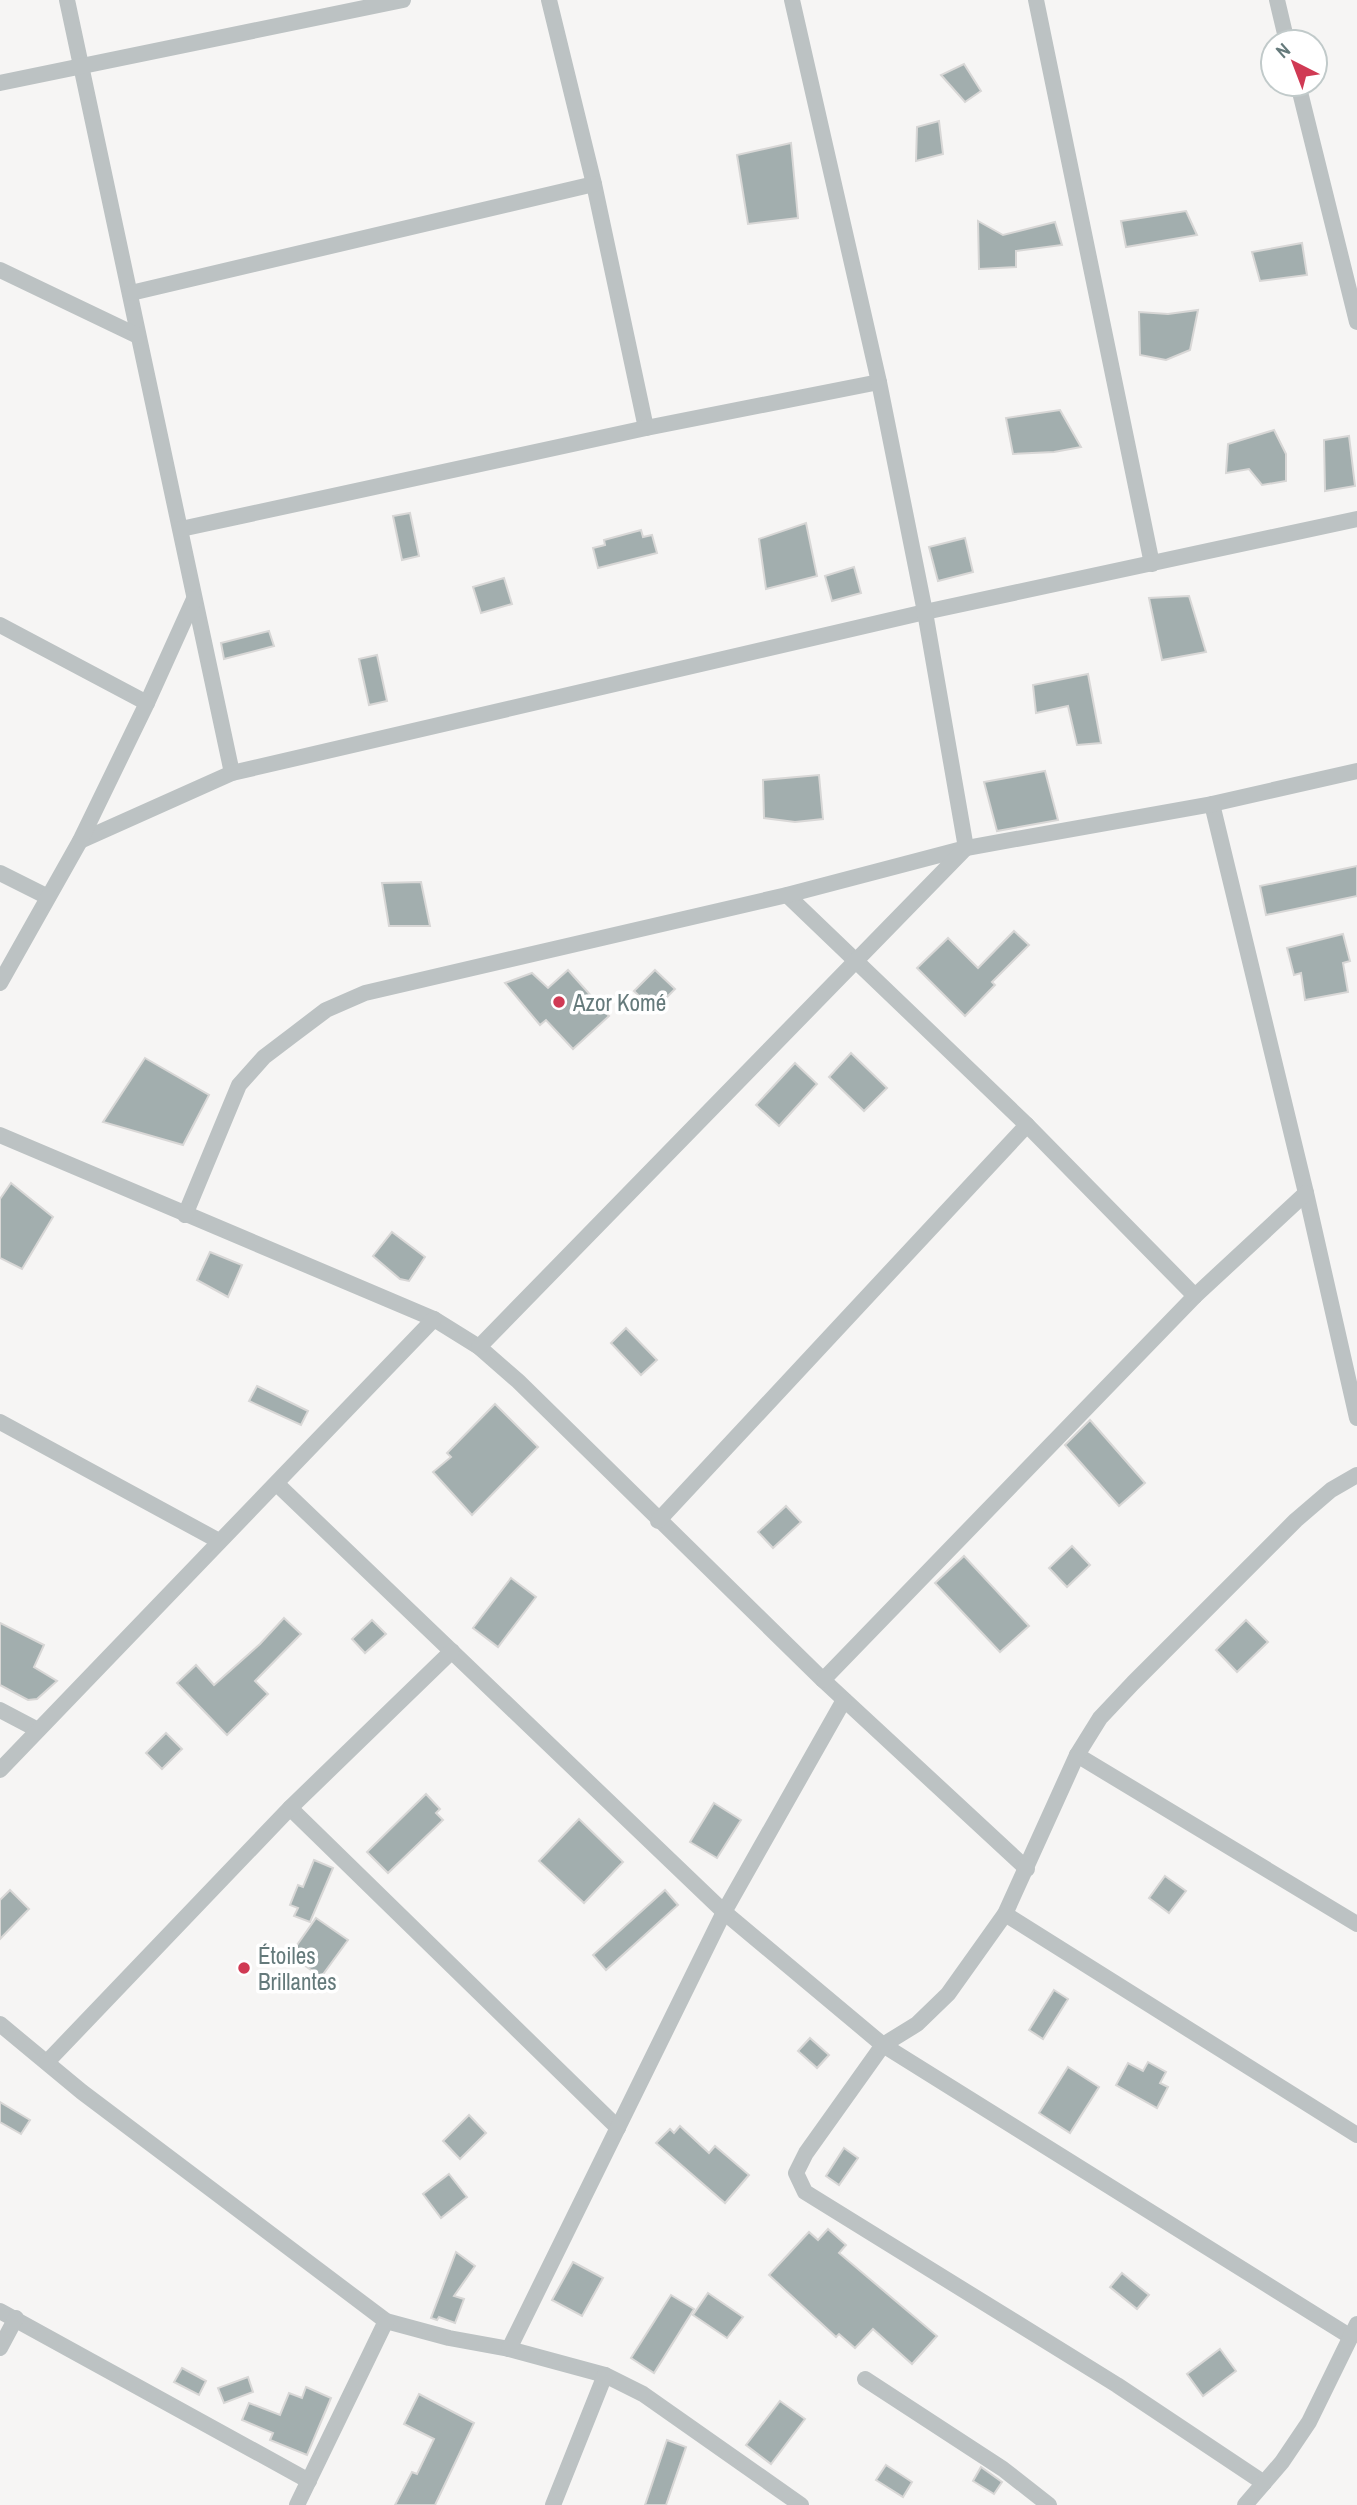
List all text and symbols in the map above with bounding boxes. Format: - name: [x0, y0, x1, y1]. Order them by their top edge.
- north arrow: [1259, 28, 1329, 98]
- text: N: [1270, 37, 1296, 64]
- place label: Azor Komé: [572, 987, 666, 1018]
- marker: Azor Komé: [551, 994, 567, 1010]
- place label: Étoiles Brillantes: [258, 1940, 337, 1997]
- marker: Étoiles Brillantes: [236, 1960, 252, 1976]

